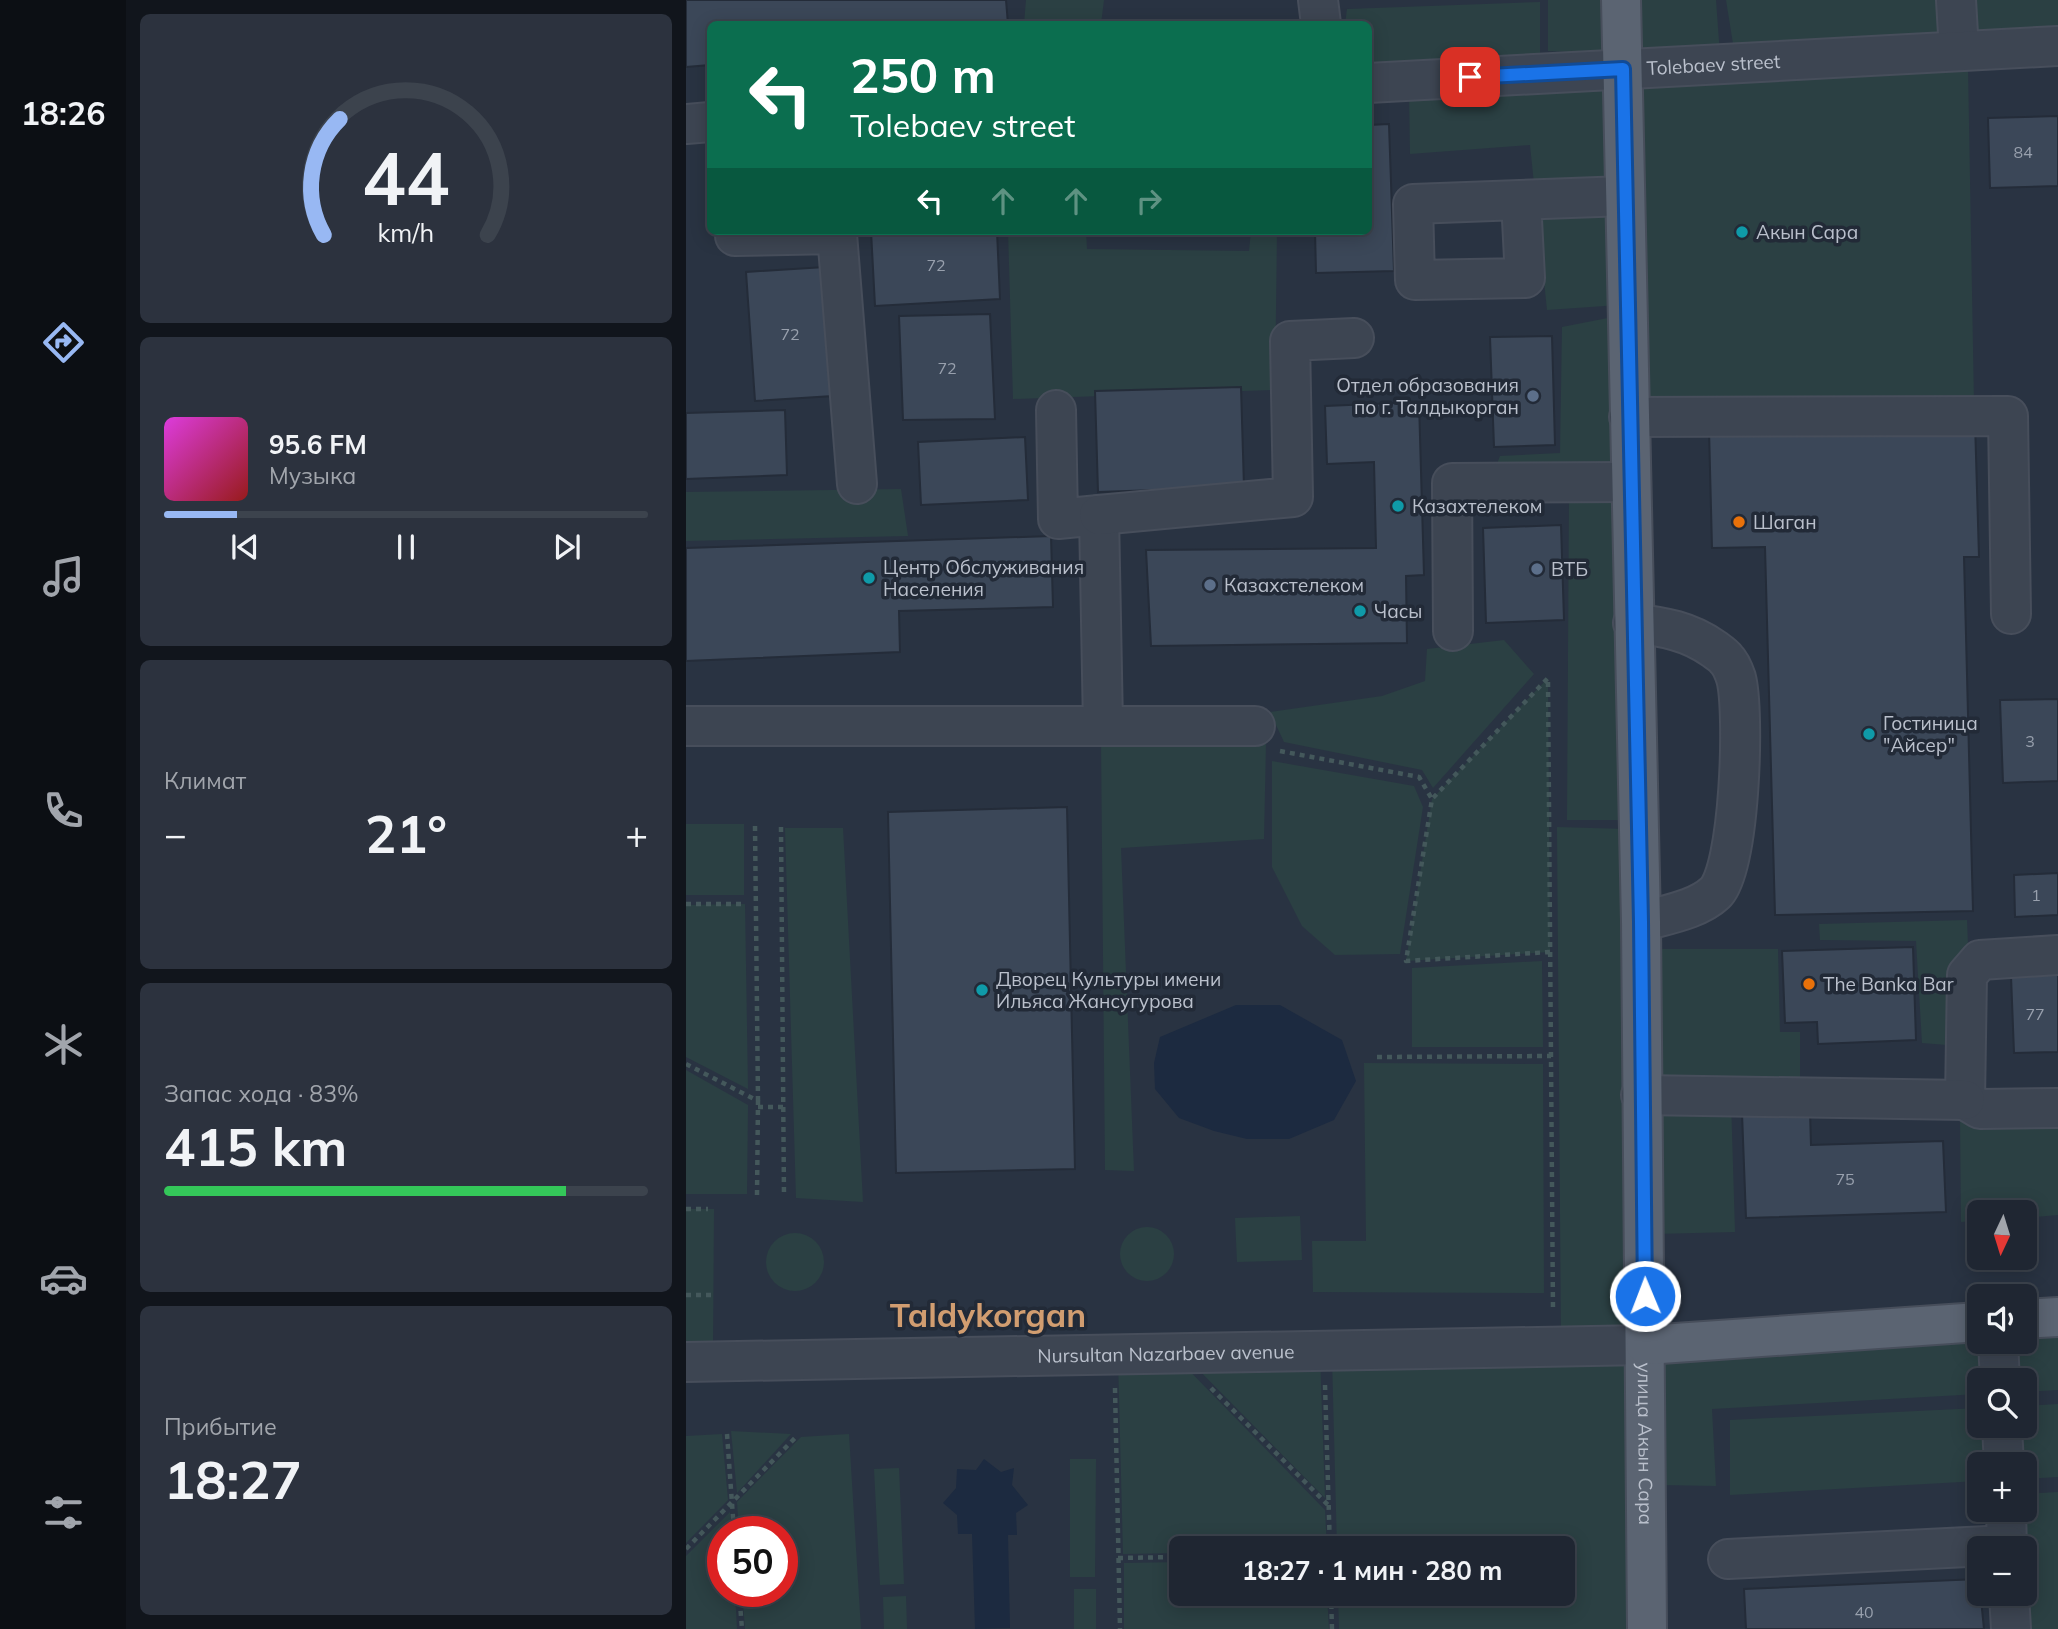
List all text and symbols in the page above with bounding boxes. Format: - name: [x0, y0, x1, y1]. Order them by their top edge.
- text: 250 m: [850, 44, 996, 105]
- pin: [1440, 47, 1500, 107]
- icon: left: [735, 49, 826, 140]
- street label: Tolebaev street: [1646, 49, 1781, 80]
- icon: arrive: [1451, 58, 1489, 96]
- text: 18:26: [21, 93, 105, 133]
- text: Tolebaev street: [850, 105, 1075, 145]
- text: 44: [362, 132, 450, 223]
- house number: 84: [2013, 142, 2033, 162]
- icon: left: [911, 182, 949, 220]
- icon: ahead: [984, 182, 1022, 220]
- icon: ahead: [1057, 182, 1095, 220]
- icon: right: [1130, 182, 1168, 220]
- text: km/h: [378, 216, 434, 247]
- place label: Акын Сара: [1756, 220, 1858, 244]
- marker: Акын Сара: [1734, 224, 1750, 240]
- house number: 72: [926, 255, 946, 275]
- icon: directions: [39, 318, 88, 367]
- house number: 72: [780, 324, 800, 344]
- house number: 72: [937, 358, 957, 378]
- place label: Отдел образования по г. Талдыкорган: [1336, 373, 1519, 419]
- marker: Отдел образования по г. Талдыкорган: [1525, 388, 1541, 404]
- text: 95.6 FM: [269, 428, 367, 461]
- text: Музыка: [269, 461, 356, 490]
- place label: Казахтелеком: [1412, 494, 1543, 518]
- marker: Казахтелеком: [1390, 498, 1406, 514]
- place label: Шаган: [1753, 510, 1817, 534]
- marker: Шаган: [1731, 514, 1747, 530]
- icon: previous: [226, 528, 264, 566]
- icon: pause: [387, 528, 425, 566]
- icon: next: [548, 528, 586, 566]
- icon: music: [39, 552, 88, 601]
- place label: Центр Обслуживания Населения: [883, 555, 1084, 601]
- place label: ВТБ: [1551, 557, 1588, 581]
- marker: ВТБ: [1529, 561, 1545, 577]
- marker: Центр Обслуживания Населения: [861, 570, 877, 586]
- place label: Казахстелеком: [1224, 573, 1364, 597]
- marker: Казахстелеком: [1202, 577, 1218, 593]
- place label: Часы: [1374, 599, 1422, 623]
- marker: Часы: [1352, 603, 1368, 619]
- place label: Гостиница "Айсер": [1883, 711, 1978, 757]
- marker: Гостиница "Айсер": [1861, 726, 1877, 742]
- house number: 3: [2025, 731, 2035, 751]
- text: Климат: [164, 766, 246, 795]
- icon: phone: [39, 786, 88, 835]
- text: 21°: [365, 801, 447, 866]
- text: −: [164, 810, 187, 858]
- text: +: [625, 810, 648, 858]
- house number: 1: [2031, 885, 2041, 905]
- place label: Дворец Культуры имени Ильяса Жансугурова: [996, 967, 1221, 1013]
- place label: The Banka Bar: [1823, 972, 1954, 996]
- marker: The Banka Bar: [1801, 976, 1817, 992]
- marker: Дворец Культуры имени Ильяса Жансугурова: [974, 982, 990, 998]
- house number: 77: [2025, 1004, 2045, 1024]
- icon: climate: [39, 1020, 88, 1069]
- text: Запас хода · 83%: [164, 1079, 359, 1108]
- text: 415 km: [164, 1114, 347, 1179]
- house number: 75: [1835, 1169, 1855, 1189]
- north arrow: [1967, 1200, 2037, 1270]
- map controls: [1967, 1200, 2037, 1606]
- icon: car: [39, 1254, 88, 1303]
- position arrow: [1608, 1259, 1682, 1333]
- button: sound: [1967, 1284, 2037, 1354]
- district label: Taldykorgan: [890, 1294, 1086, 1335]
- street label: Nursultan Nazarbaev avenue: [1037, 1339, 1295, 1368]
- street label: улица Акын Сара: [1633, 1362, 1658, 1525]
- button: search: [1967, 1368, 2037, 1438]
- text: Прибытие: [164, 1412, 277, 1441]
- text: 18:27: [164, 1447, 302, 1512]
- button: +: [1967, 1452, 2037, 1522]
- icon: filters: [39, 1488, 88, 1537]
- speed limit sign: 50: [707, 1516, 798, 1607]
- button: −: [1967, 1536, 2037, 1606]
- text: 18:27 · 1 мин · 280 m: [1242, 1554, 1502, 1587]
- house number: 40: [1854, 1602, 1874, 1622]

